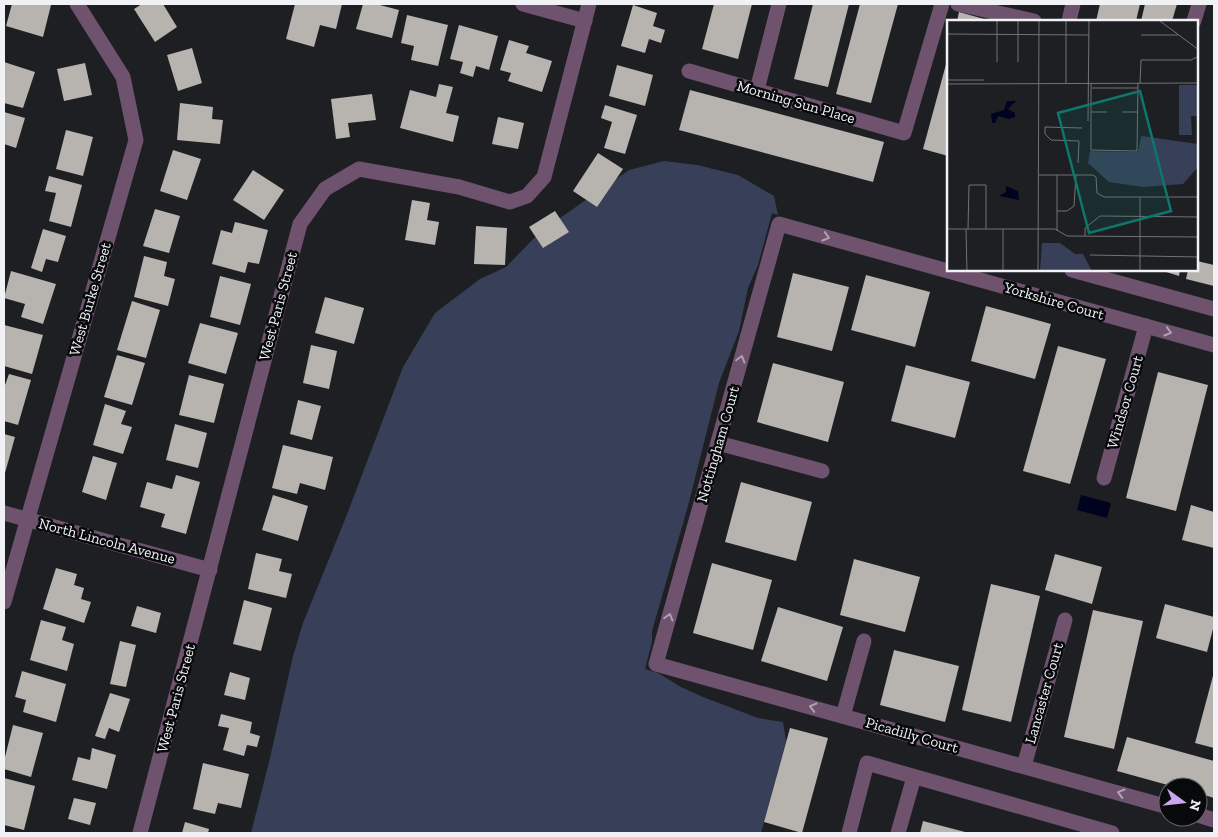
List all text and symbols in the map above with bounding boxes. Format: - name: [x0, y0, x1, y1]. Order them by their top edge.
- inset map: [947, 20, 1198, 271]
- street label: Morning Sun Place: [735, 77, 857, 127]
- one-way arrow: [821, 231, 830, 241]
- street label: West Burke Street: [65, 240, 115, 358]
- street label: West Paris Street: [255, 249, 301, 362]
- street label: Yorkshire Court: [1001, 278, 1107, 324]
- one-way arrow: [1163, 327, 1171, 337]
- street label: Windsor Court: [1103, 353, 1147, 451]
- one-way arrow: [736, 356, 746, 364]
- street label: Nottingham Court: [693, 383, 743, 504]
- street label: North Lincoln Avenue: [37, 514, 177, 568]
- one-way arrow: [664, 613, 674, 621]
- street label: Lancaster Court: [1021, 640, 1067, 746]
- street label: West Paris Street: [153, 641, 199, 754]
- one-way arrow: [809, 703, 817, 713]
- street label: Picadilly Court: [864, 713, 961, 757]
- north arrow: [1158, 777, 1208, 827]
- one-way arrow: [1117, 789, 1126, 799]
- text: N: [1185, 798, 1205, 813]

